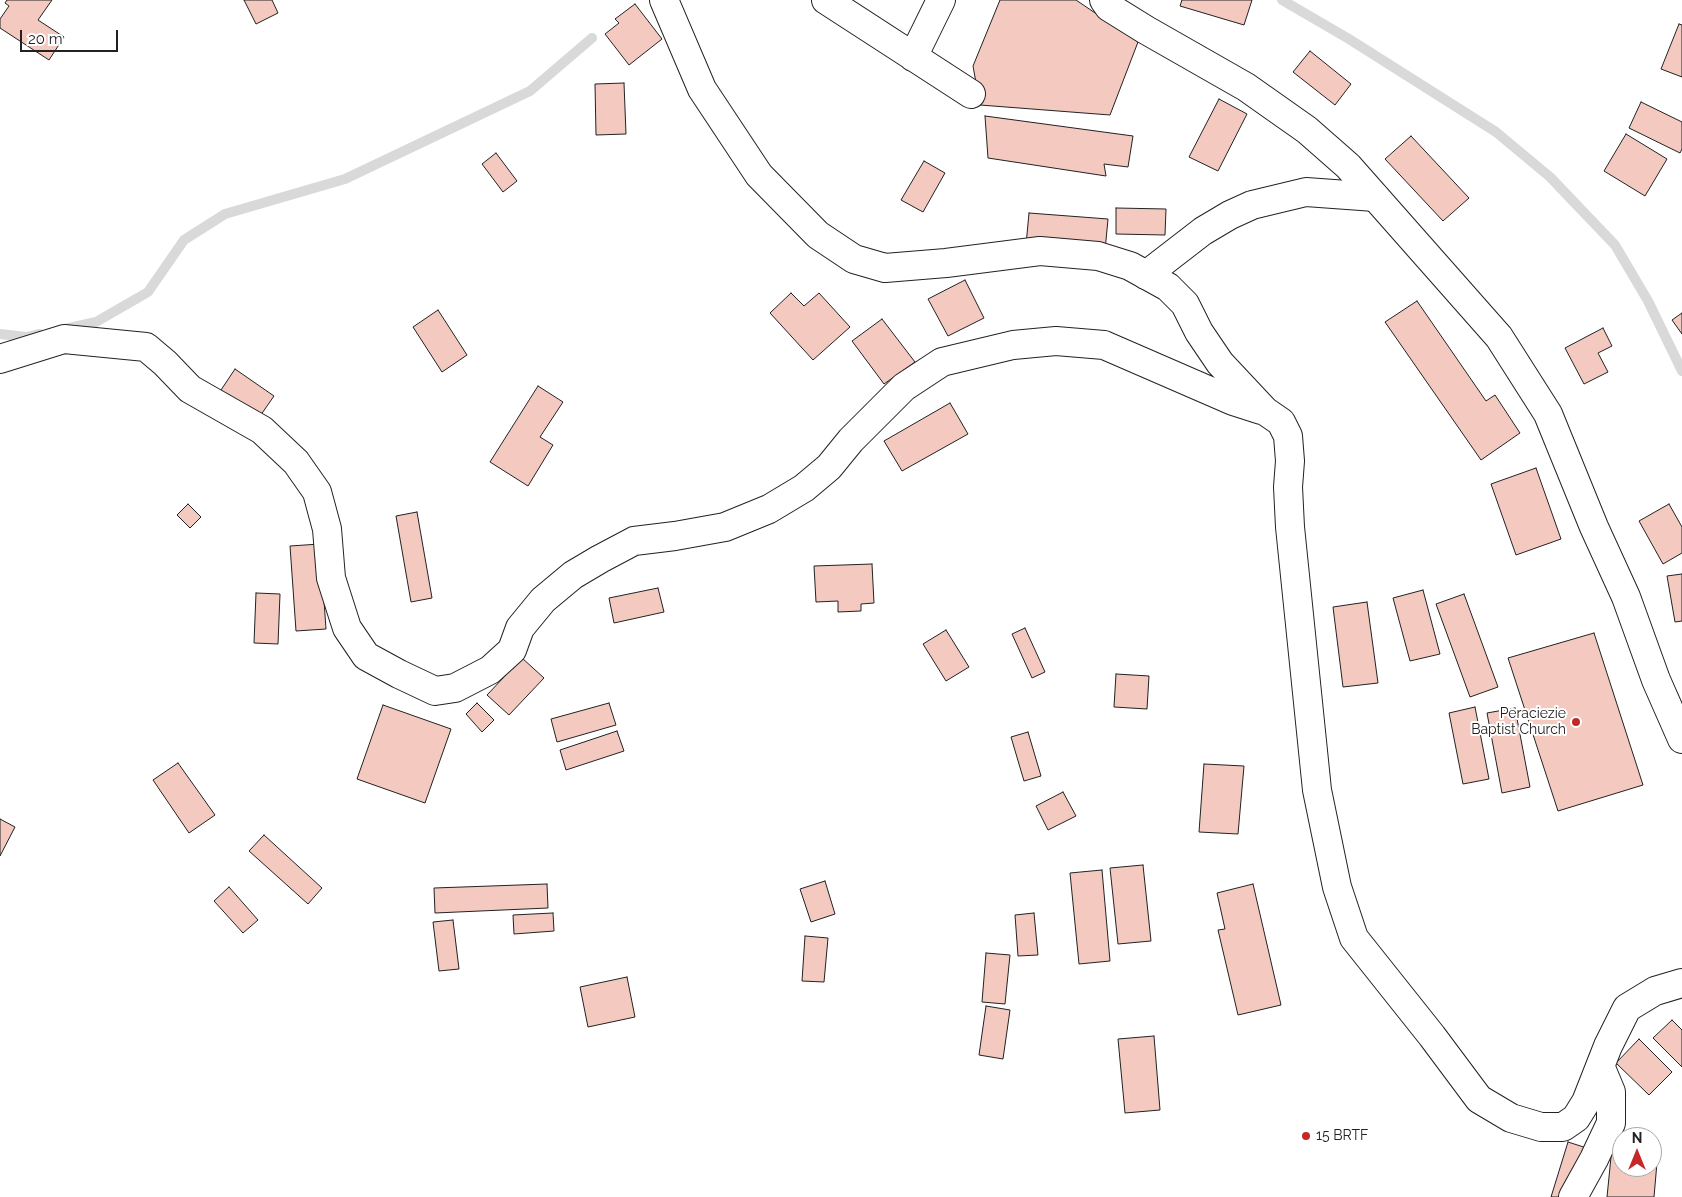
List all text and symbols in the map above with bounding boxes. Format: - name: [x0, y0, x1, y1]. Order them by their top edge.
- scale bar: [22, 20, 120, 52]
- text: 20 m: [28, 30, 63, 48]
- place label: Peraciezie Baptist Church: [1471, 706, 1566, 739]
- marker: Peraciezie Baptist Church: [1570, 716, 1582, 728]
- north arrow: [1612, 1127, 1662, 1177]
- place label: 15 BRTF: [1316, 1128, 1368, 1144]
- marker: 15 BRTF: [1300, 1130, 1312, 1142]
- text: N: [1632, 1130, 1642, 1146]

